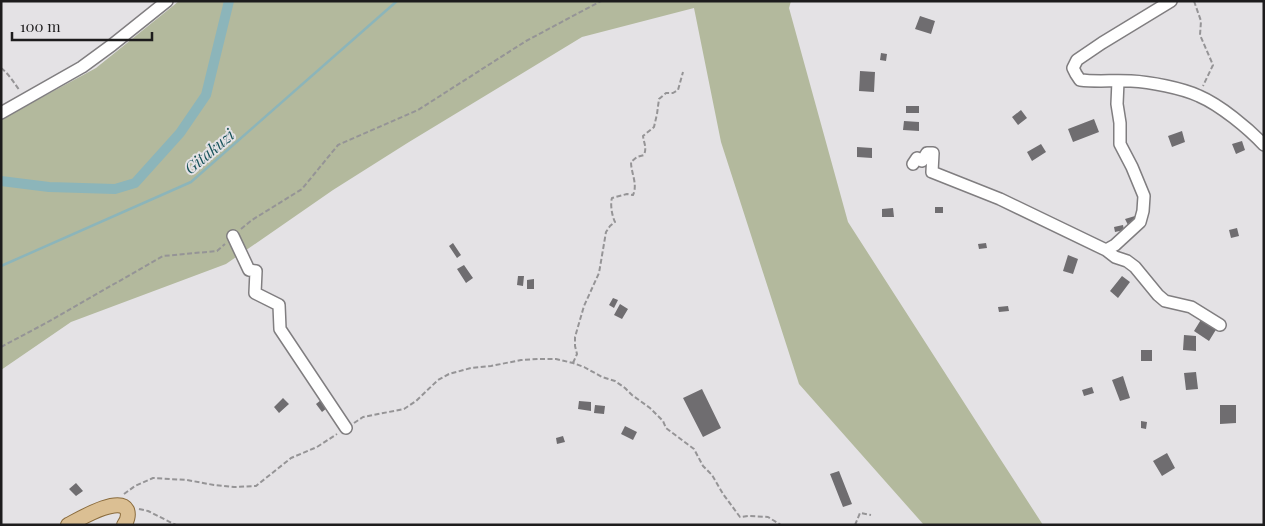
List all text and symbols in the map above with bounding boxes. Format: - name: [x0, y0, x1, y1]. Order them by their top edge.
- scale bar: [12, 10, 152, 42]
- text: 100 m: [20, 16, 61, 36]
- water label: Gitakuzi: [180, 123, 239, 178]

